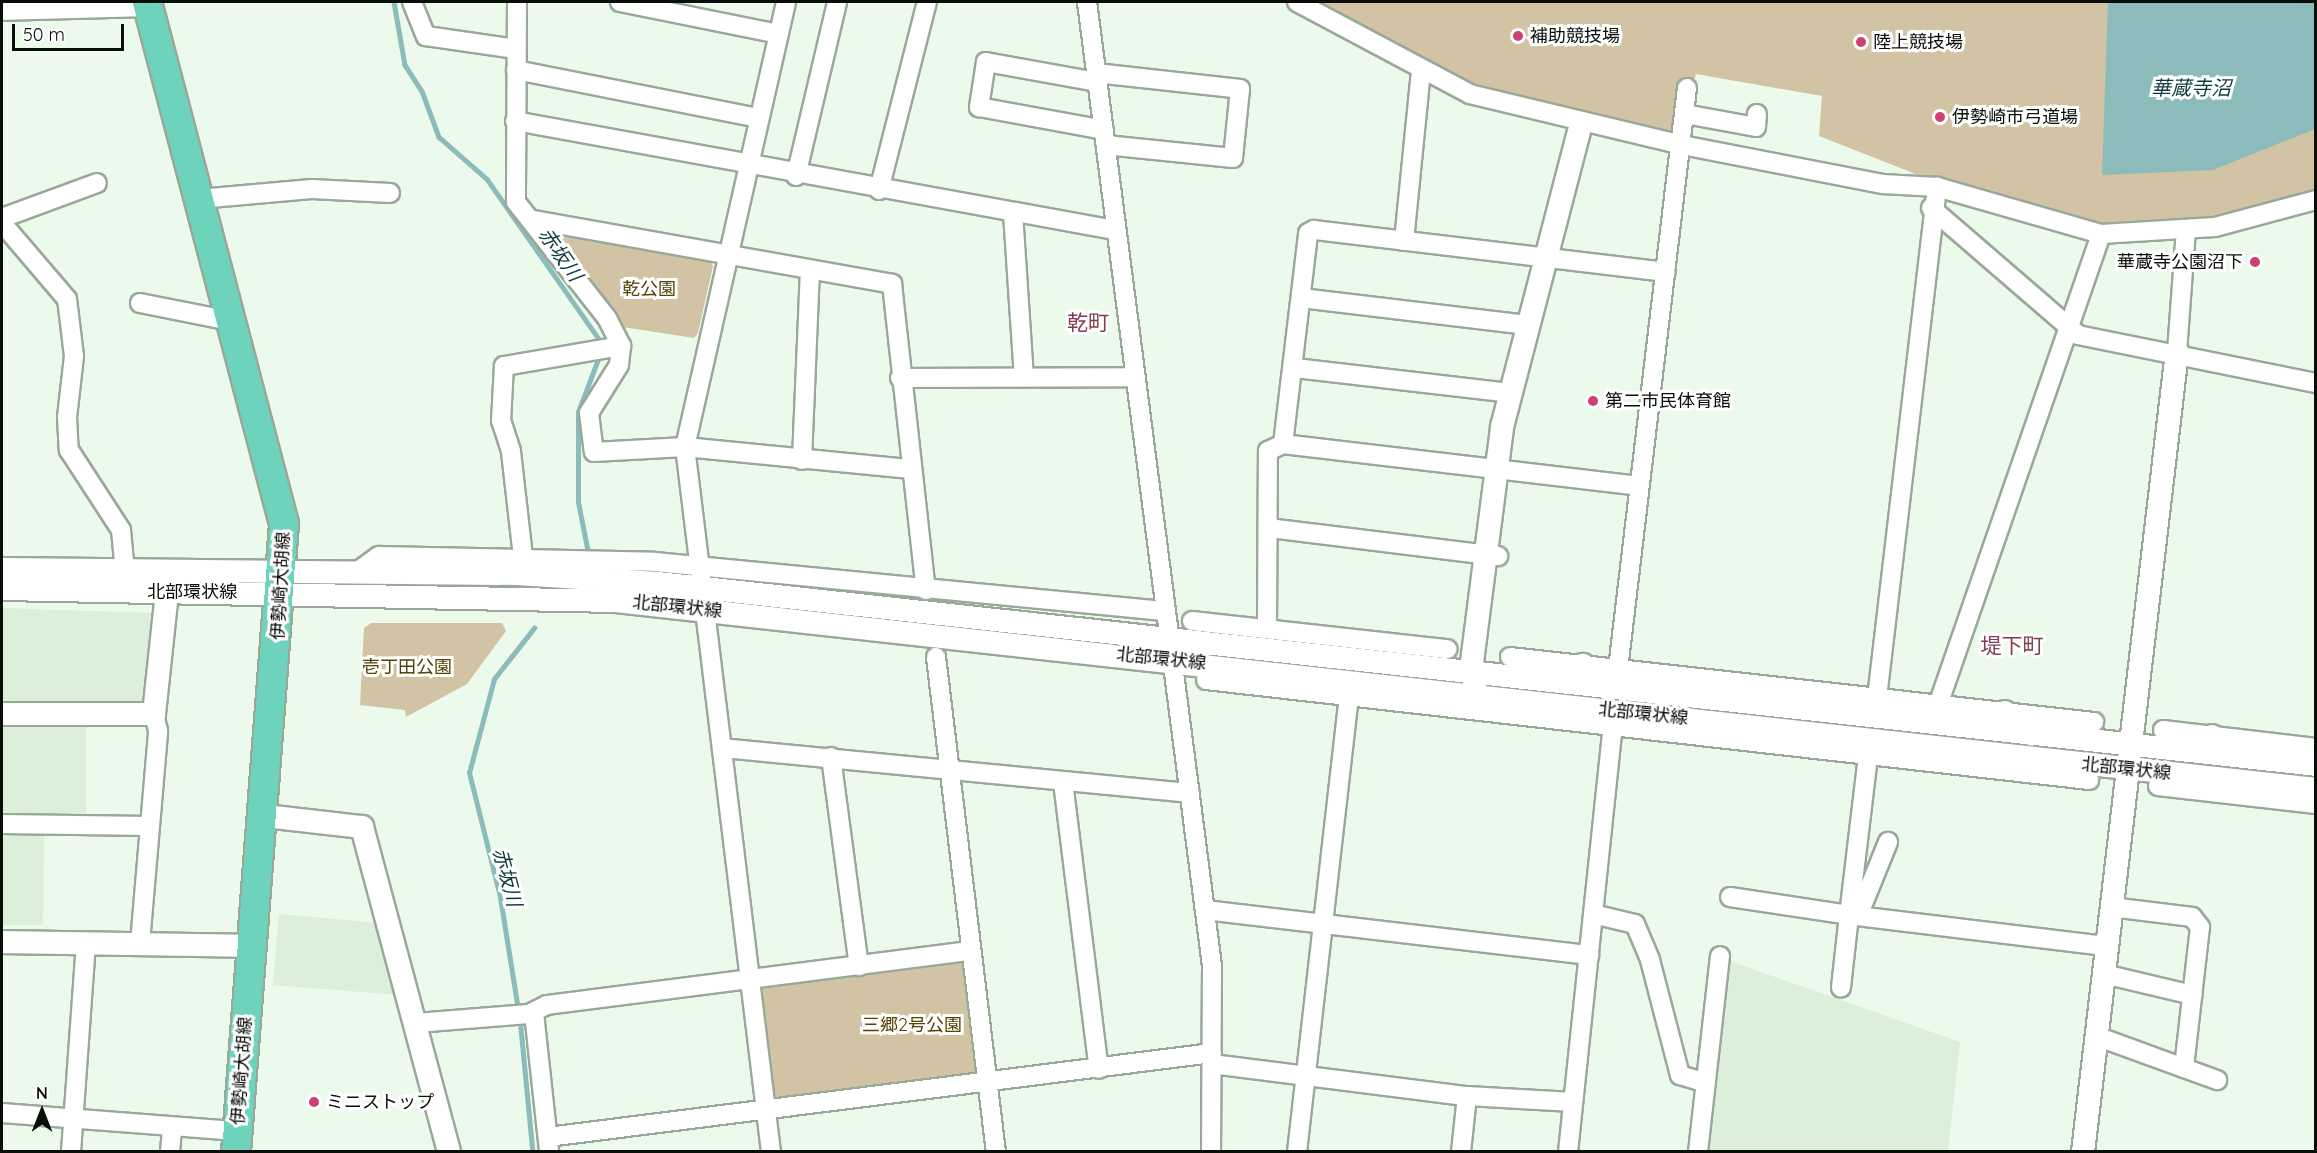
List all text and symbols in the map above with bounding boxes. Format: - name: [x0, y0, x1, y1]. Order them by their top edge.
- scale bar: [15, 12, 128, 50]
- text: 50 m: [23, 23, 65, 46]
- place label: 補助競技場: [1530, 25, 1620, 47]
- marker: 補助競技場: [1511, 29, 1525, 43]
- place label: 陸上競技場: [1873, 31, 1963, 53]
- marker: 陸上競技場: [1854, 35, 1868, 49]
- water label: 華蔵寺沼: [2151, 75, 2231, 99]
- place label: 伊勢崎市弓道場: [1952, 106, 2078, 128]
- marker: 伊勢崎市弓道場: [1933, 110, 1947, 124]
- water label: 赤坂川: [534, 223, 588, 285]
- place label: 華蔵寺公園沼下: [2117, 251, 2243, 273]
- marker: 華蔵寺公園沼下: [2248, 255, 2262, 269]
- park label: 乾公園: [622, 278, 676, 300]
- district label: 乾町: [1067, 309, 1109, 335]
- place label: 第二市民体育館: [1605, 390, 1731, 412]
- marker: 第二市民体育館: [1586, 394, 1600, 408]
- street label: 伊勢崎大胡線: [267, 532, 295, 640]
- street label: 北部環状線: [147, 581, 237, 603]
- street label: 北部環状線: [631, 592, 723, 622]
- district label: 堤下町: [1981, 632, 2043, 658]
- street label: 北部環状線: [1115, 644, 1207, 674]
- park label: 壱丁田公園: [362, 656, 452, 678]
- street label: 北部環状線: [1597, 699, 1689, 729]
- street label: 北部環状線: [2080, 754, 2172, 784]
- water label: 赤坂川: [489, 845, 527, 909]
- park label: 三郷2号公園: [862, 1014, 962, 1036]
- street label: 伊勢崎大胡線: [227, 1016, 257, 1126]
- north arrow: [12, 1081, 72, 1141]
- text: N: [36, 1083, 48, 1103]
- place label: ミニストップ: [326, 1091, 434, 1113]
- marker: ミニストップ: [307, 1095, 321, 1109]

